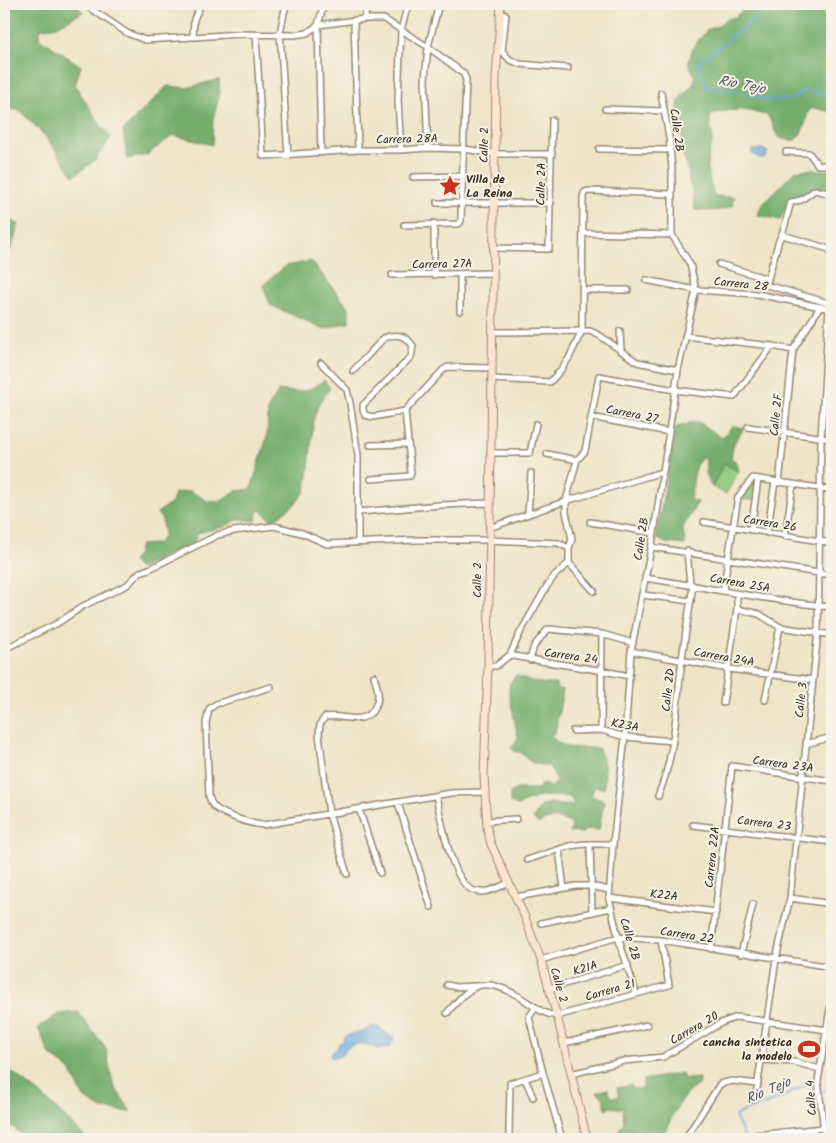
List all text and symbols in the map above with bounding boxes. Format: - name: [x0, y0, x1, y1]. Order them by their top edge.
- water label: Rio Tejo: [717, 70, 769, 101]
- street label: Calle 2B: [664, 107, 689, 153]
- street label: Calle 2: [475, 127, 494, 163]
- street label: Carrera 28A: [376, 129, 438, 150]
- street label: Calle 2A: [532, 162, 551, 206]
- place label: Villa de La Reina: [466, 170, 512, 203]
- place icon: Villa de La Reina: [437, 173, 463, 199]
- street label: Carrera 27A: [412, 254, 472, 275]
- street label: Carrera 28: [713, 272, 770, 297]
- street label: Calle 2F: [765, 391, 788, 437]
- street label: Carrera 27: [604, 400, 660, 429]
- street label: Carrera 26: [742, 510, 798, 537]
- street label: Calle 2B: [629, 516, 654, 562]
- street label: Calle 2: [468, 562, 487, 598]
- street label: Carrera 25A: [708, 569, 772, 598]
- street label: Carrera 24: [543, 643, 599, 670]
- street label: Carrera 24A: [692, 643, 756, 672]
- street label: Calle 2D: [657, 667, 680, 713]
- street label: Calle 3: [790, 681, 813, 719]
- street label: K23A: [609, 713, 641, 738]
- street label: Carrera 23A: [751, 751, 815, 778]
- street label: Carrera 23: [736, 811, 792, 836]
- street label: Carrera 22A: [700, 825, 725, 889]
- street label: K22A: [649, 884, 679, 907]
- street label: Calle 2B: [614, 916, 645, 963]
- street label: Carrera 22: [659, 922, 715, 949]
- street label: K21A: [570, 956, 600, 981]
- street label: Calle 2: [544, 965, 573, 1005]
- street label: Carrera 21: [583, 974, 638, 1007]
- street label: Carrera 20: [666, 1007, 722, 1050]
- place label: cancha sintetica la modelo: [703, 1033, 793, 1066]
- sports icon: cancha sintetica la modelo: [796, 1036, 822, 1062]
- water label: Rio Tejo: [742, 1071, 796, 1110]
- street label: Calle 4: [801, 1079, 822, 1116]

